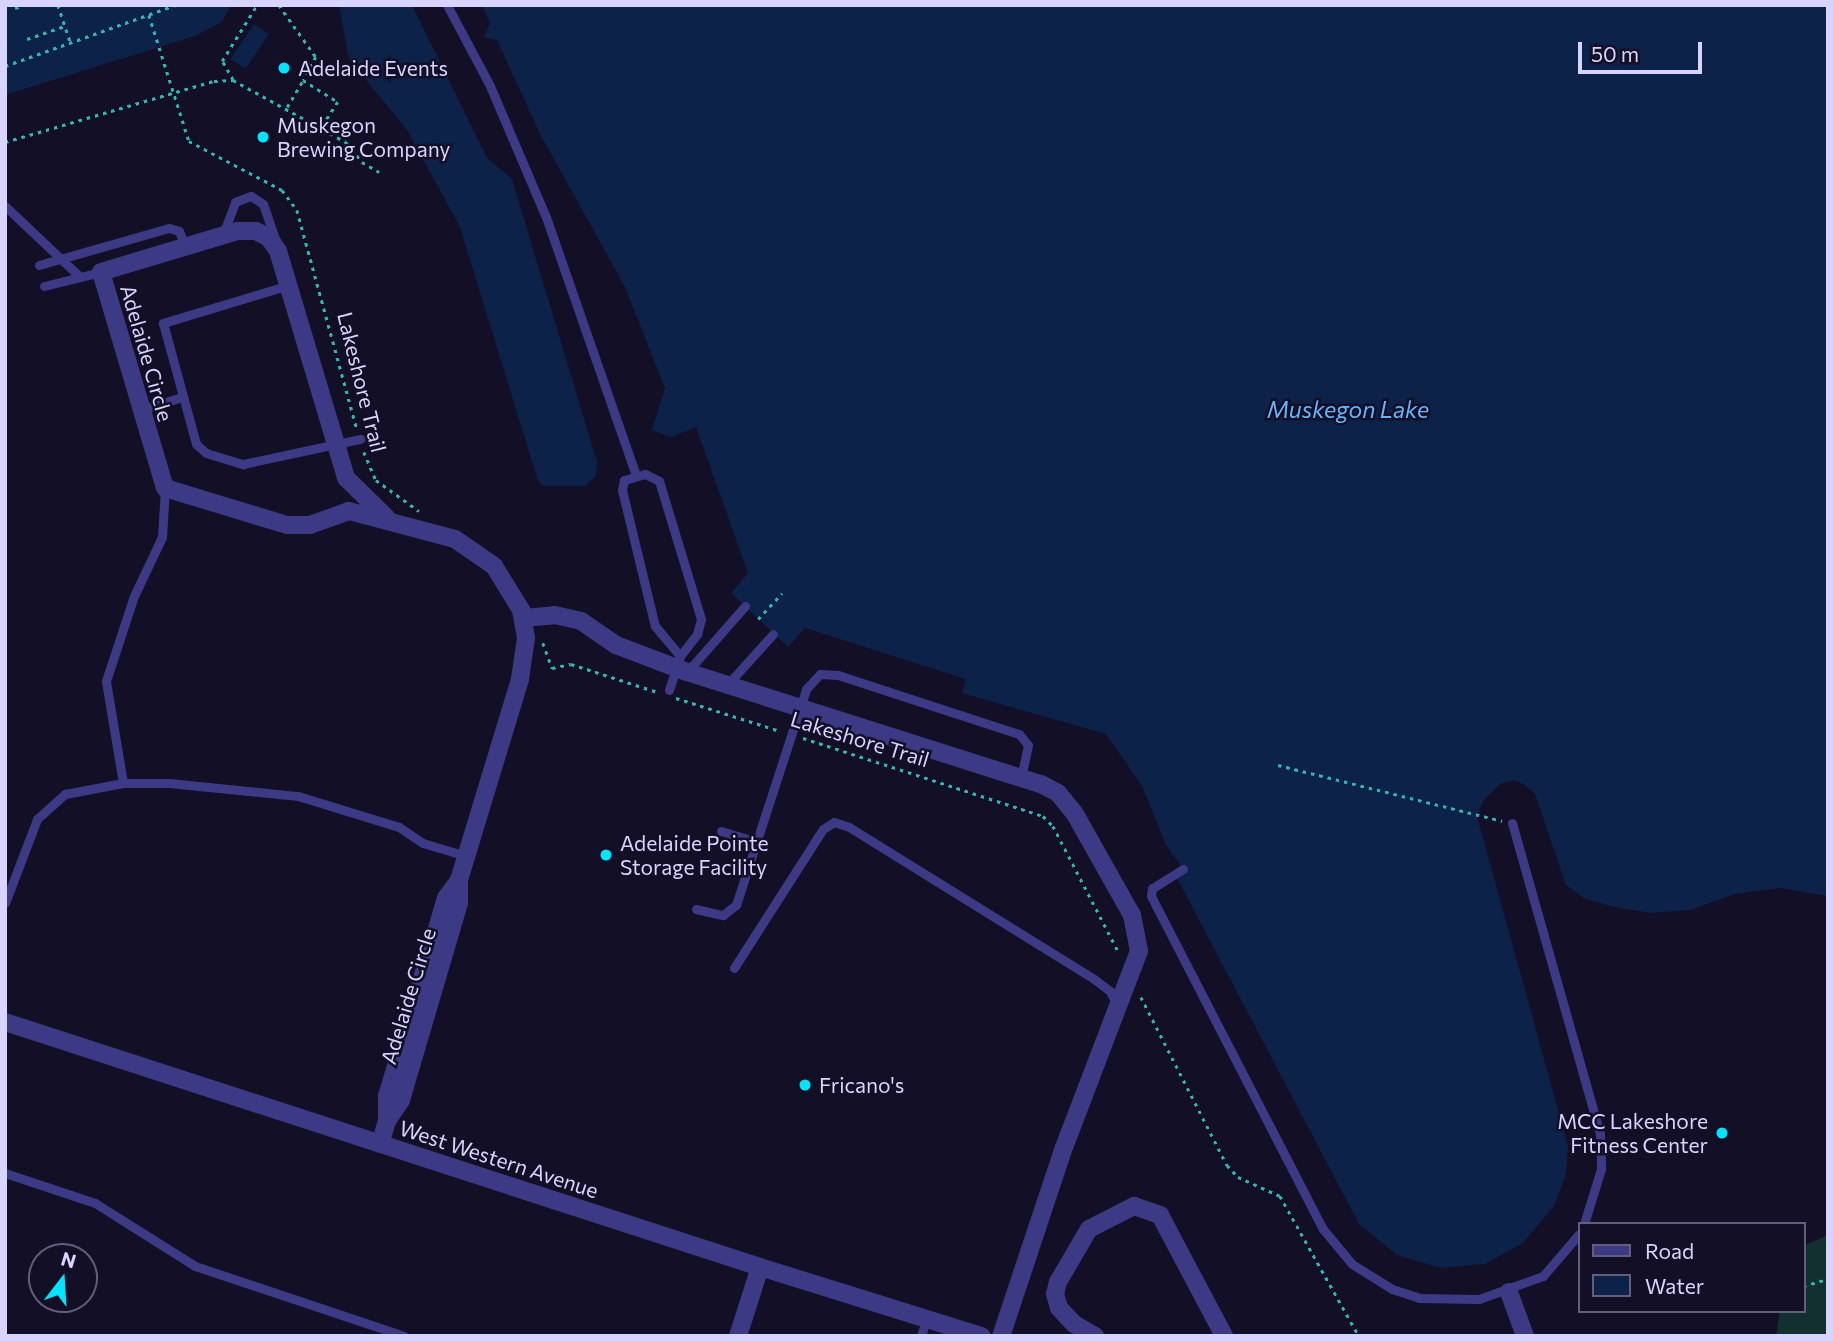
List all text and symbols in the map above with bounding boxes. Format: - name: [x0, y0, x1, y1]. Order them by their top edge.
- scale bar: [1581, 28, 1705, 72]
- text: 50 m: [1591, 41, 1639, 66]
- place label: Adelaide Events: [298, 55, 448, 81]
- marker: Adelaide Events: [276, 60, 292, 76]
- place label: Muskegon Brewing Company: [277, 112, 450, 162]
- marker: Muskegon Brewing Company: [255, 129, 271, 145]
- street label: Adelaide Circle: [115, 282, 179, 424]
- street label: Lakeshore Trail: [332, 309, 392, 455]
- water label: Muskegon Lake: [1267, 395, 1429, 423]
- street label: Lakeshore Trail: [788, 706, 932, 772]
- place label: Adelaide Pointe Storage Facility: [620, 830, 768, 880]
- marker: Adelaide Pointe Storage Facility: [598, 847, 614, 863]
- street label: Adelaide Circle: [375, 925, 441, 1067]
- place label: Fricano's: [819, 1072, 904, 1098]
- marker: Fricano's: [797, 1077, 813, 1093]
- place label: MCC Lakeshore Fitness Center: [1557, 1108, 1708, 1158]
- street label: West Western Avenue: [396, 1115, 602, 1203]
- marker: MCC Lakeshore Fitness Center: [1714, 1125, 1730, 1141]
- legend: [1577, 1222, 1805, 1313]
- text: Road: [1645, 1238, 1694, 1263]
- north arrow: [28, 1243, 98, 1313]
- text: N: [59, 1246, 79, 1272]
- text: Water: [1645, 1273, 1704, 1298]

